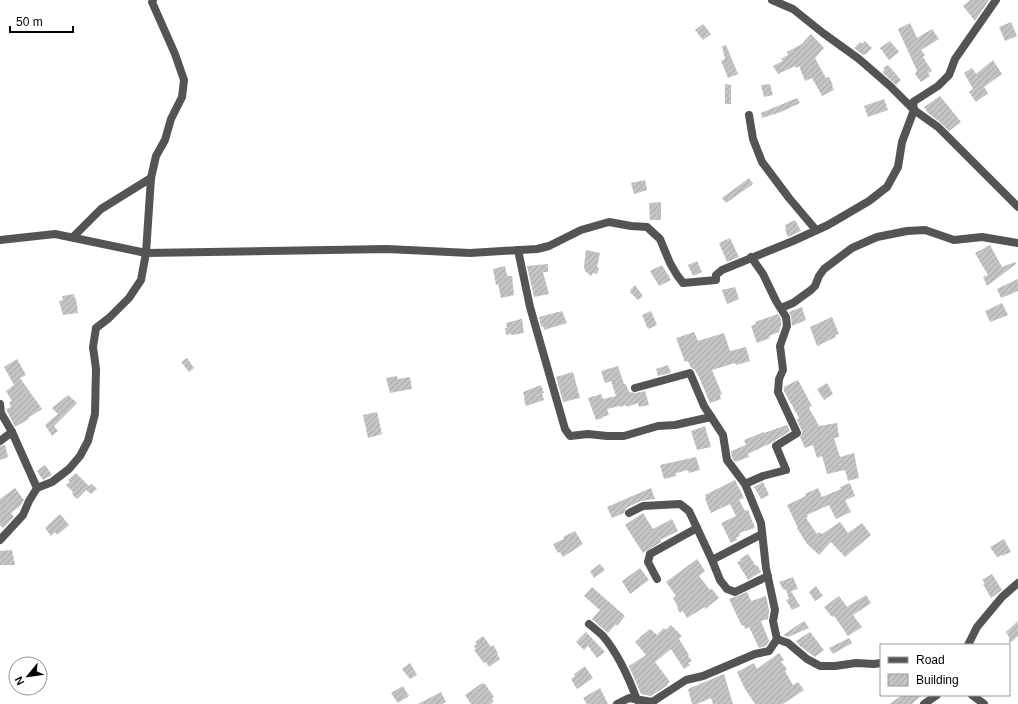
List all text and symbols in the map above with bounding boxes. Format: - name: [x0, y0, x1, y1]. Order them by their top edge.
- scale bar: [10, 8, 73, 34]
- text: 50 m: [16, 15, 43, 29]
- legend: [880, 644, 1010, 696]
- text: Road: [916, 653, 945, 667]
- north arrow: [8, 656, 48, 696]
- text: Building: [916, 673, 959, 687]
- text: N: [12, 674, 26, 687]

